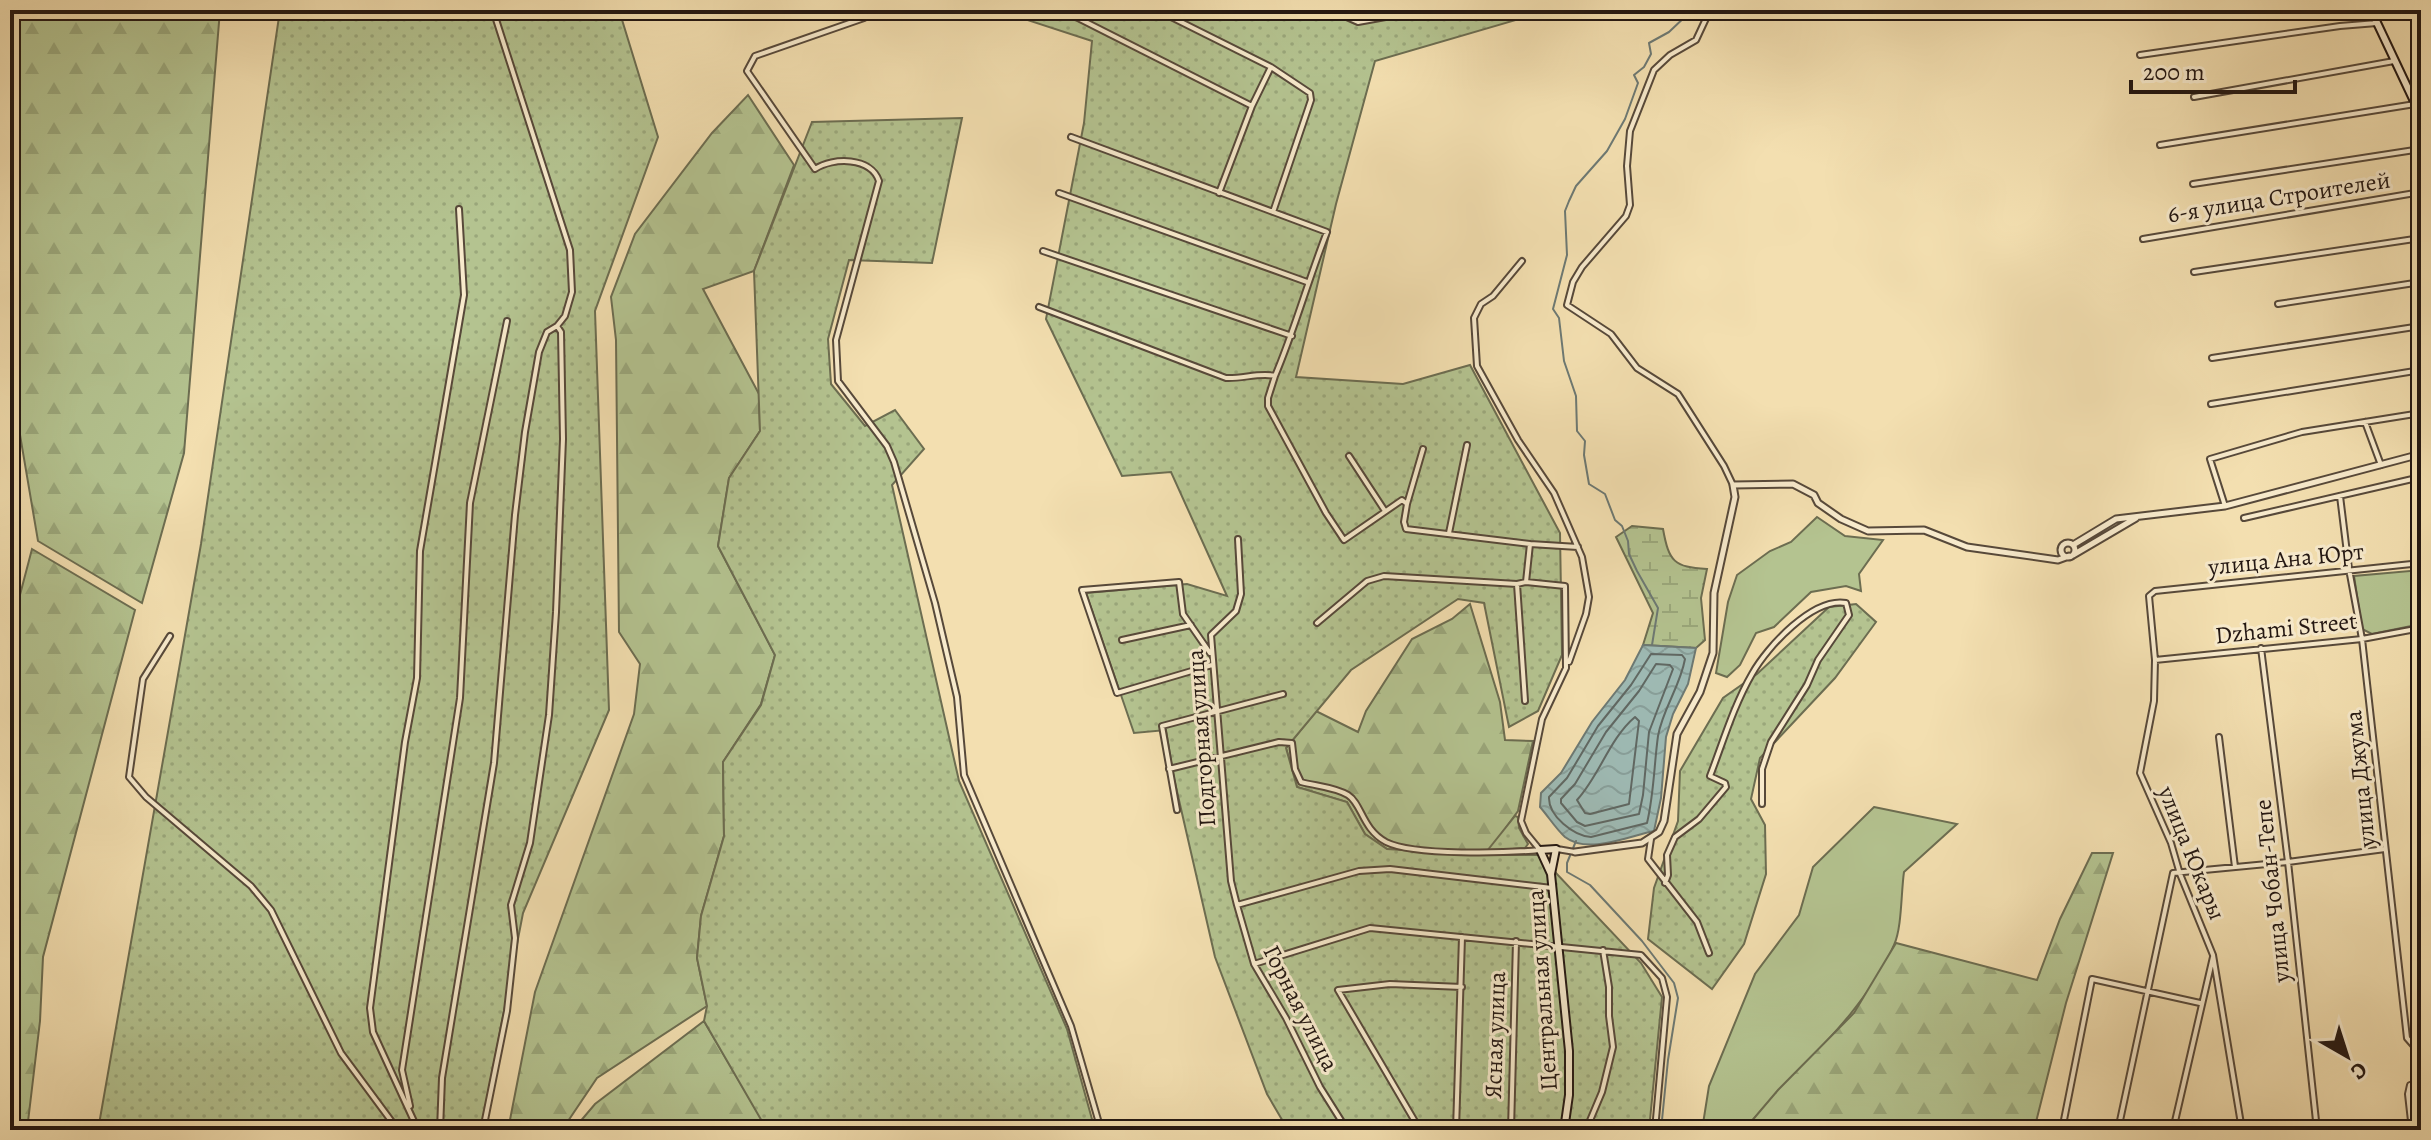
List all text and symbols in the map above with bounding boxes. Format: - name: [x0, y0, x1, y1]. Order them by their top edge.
- scale bar: [2131, 44, 2295, 94]
- text: 200 m: [2143, 56, 2205, 88]
- street label: 6-я улица Строителей: [2165, 164, 2393, 230]
- street label: улица Ана Юрт: [2205, 535, 2366, 583]
- street label: Dzhami Street: [2214, 605, 2359, 651]
- street label: Подгорная улица: [1179, 648, 1223, 828]
- street label: улица Джума: [2337, 709, 2383, 850]
- street label: улица Юкары: [2150, 780, 2233, 925]
- street label: улица Чобан-Тепе: [2246, 798, 2298, 985]
- street label: Центральная улица: [1519, 888, 1565, 1092]
- street label: Горная улица: [1256, 939, 1346, 1077]
- street label: Ясная улица: [1477, 971, 1513, 1099]
- north arrow: [2307, 1016, 2387, 1096]
- text: С: [2344, 1055, 2374, 1087]

